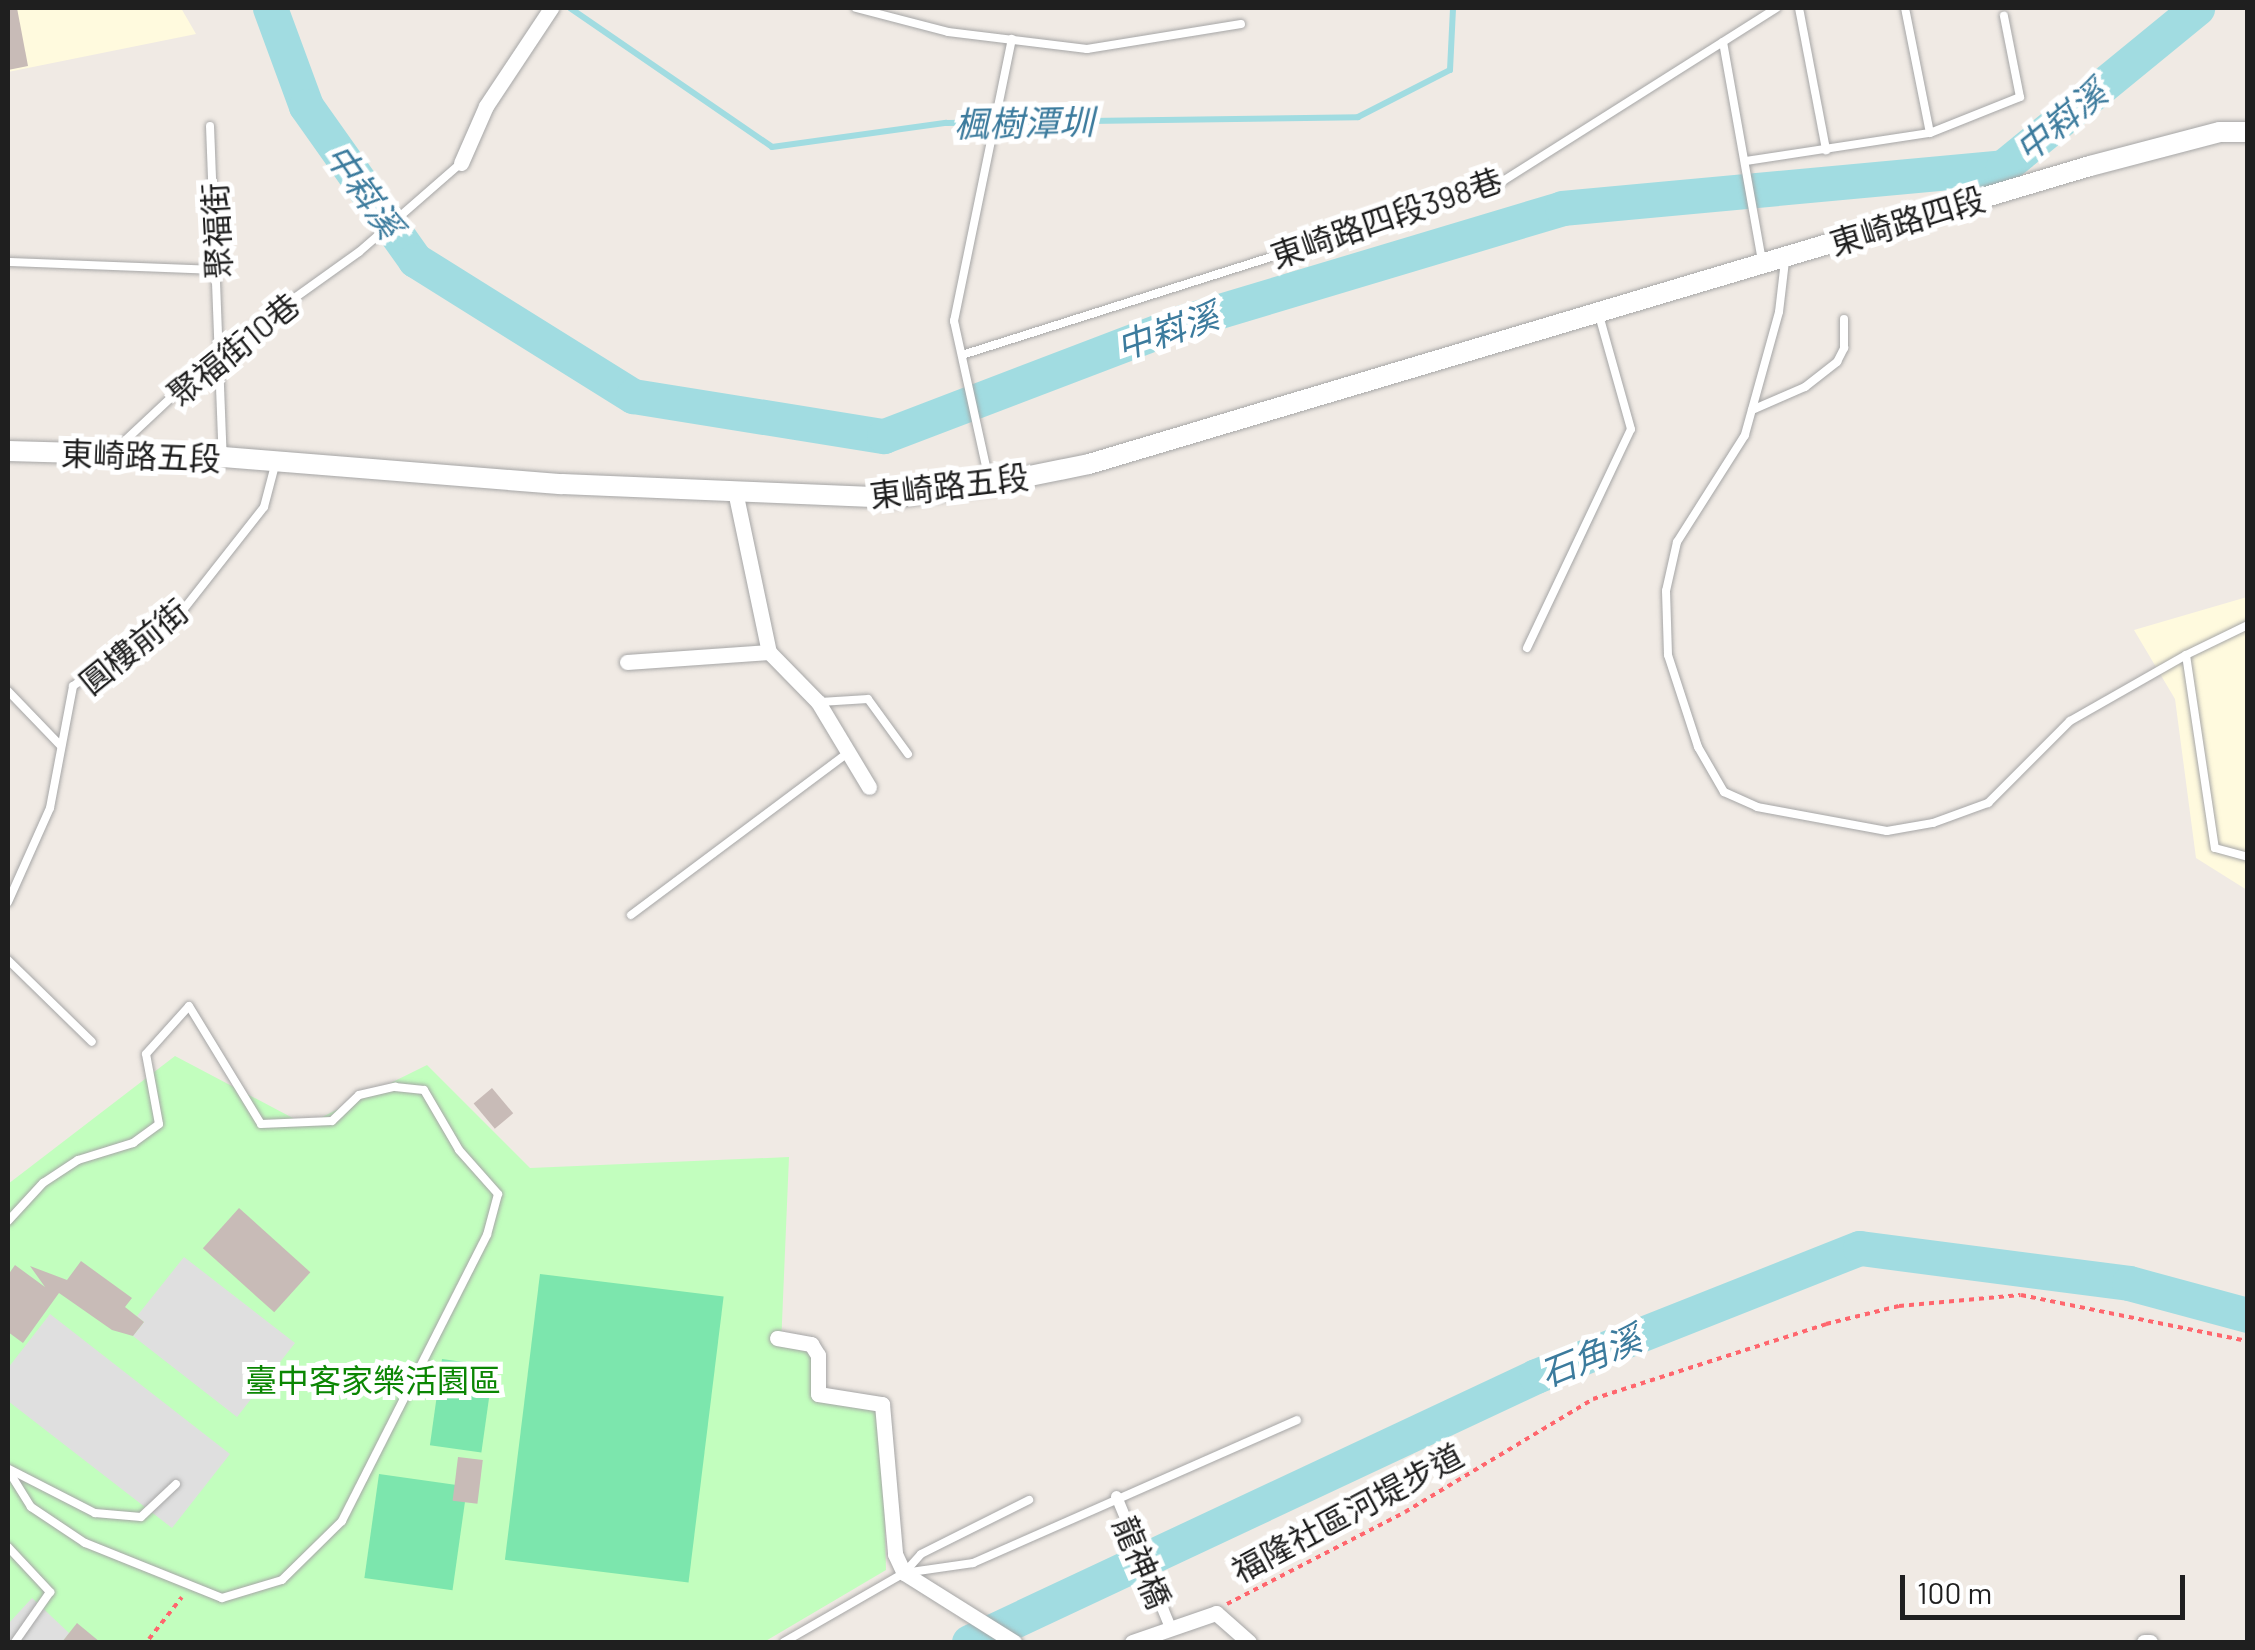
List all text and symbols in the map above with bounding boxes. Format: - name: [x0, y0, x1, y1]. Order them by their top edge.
- water label: 中嵙溪: [2006, 71, 2114, 169]
- water label: 楓樹潭圳: [954, 100, 1094, 144]
- water label: 中嵙溪: [318, 135, 412, 245]
- street label: 東崎路四段398巷: [1265, 159, 1507, 275]
- street label: 東崎路四段: [1825, 178, 1989, 262]
- street label: 聚福街: [194, 182, 238, 280]
- street label: 聚福街10巷: [160, 285, 306, 413]
- water label: 中嵙溪: [1111, 293, 1223, 367]
- street label: 東崎路五段: [60, 433, 222, 477]
- street label: 東崎路五段: [867, 456, 1031, 514]
- street label: 圓樓前街: [71, 591, 195, 701]
- water label: 石角溪: [1533, 1316, 1647, 1394]
- park label: 臺中客家樂活園區: [245, 1360, 501, 1398]
- street label: 福隆社區河堤步道: [1225, 1435, 1469, 1589]
- street label: 龍神橋: [1107, 1510, 1179, 1614]
- scale bar: [1905, 1555, 2190, 1617]
- text: 100 m: [1917, 1574, 1992, 1610]

